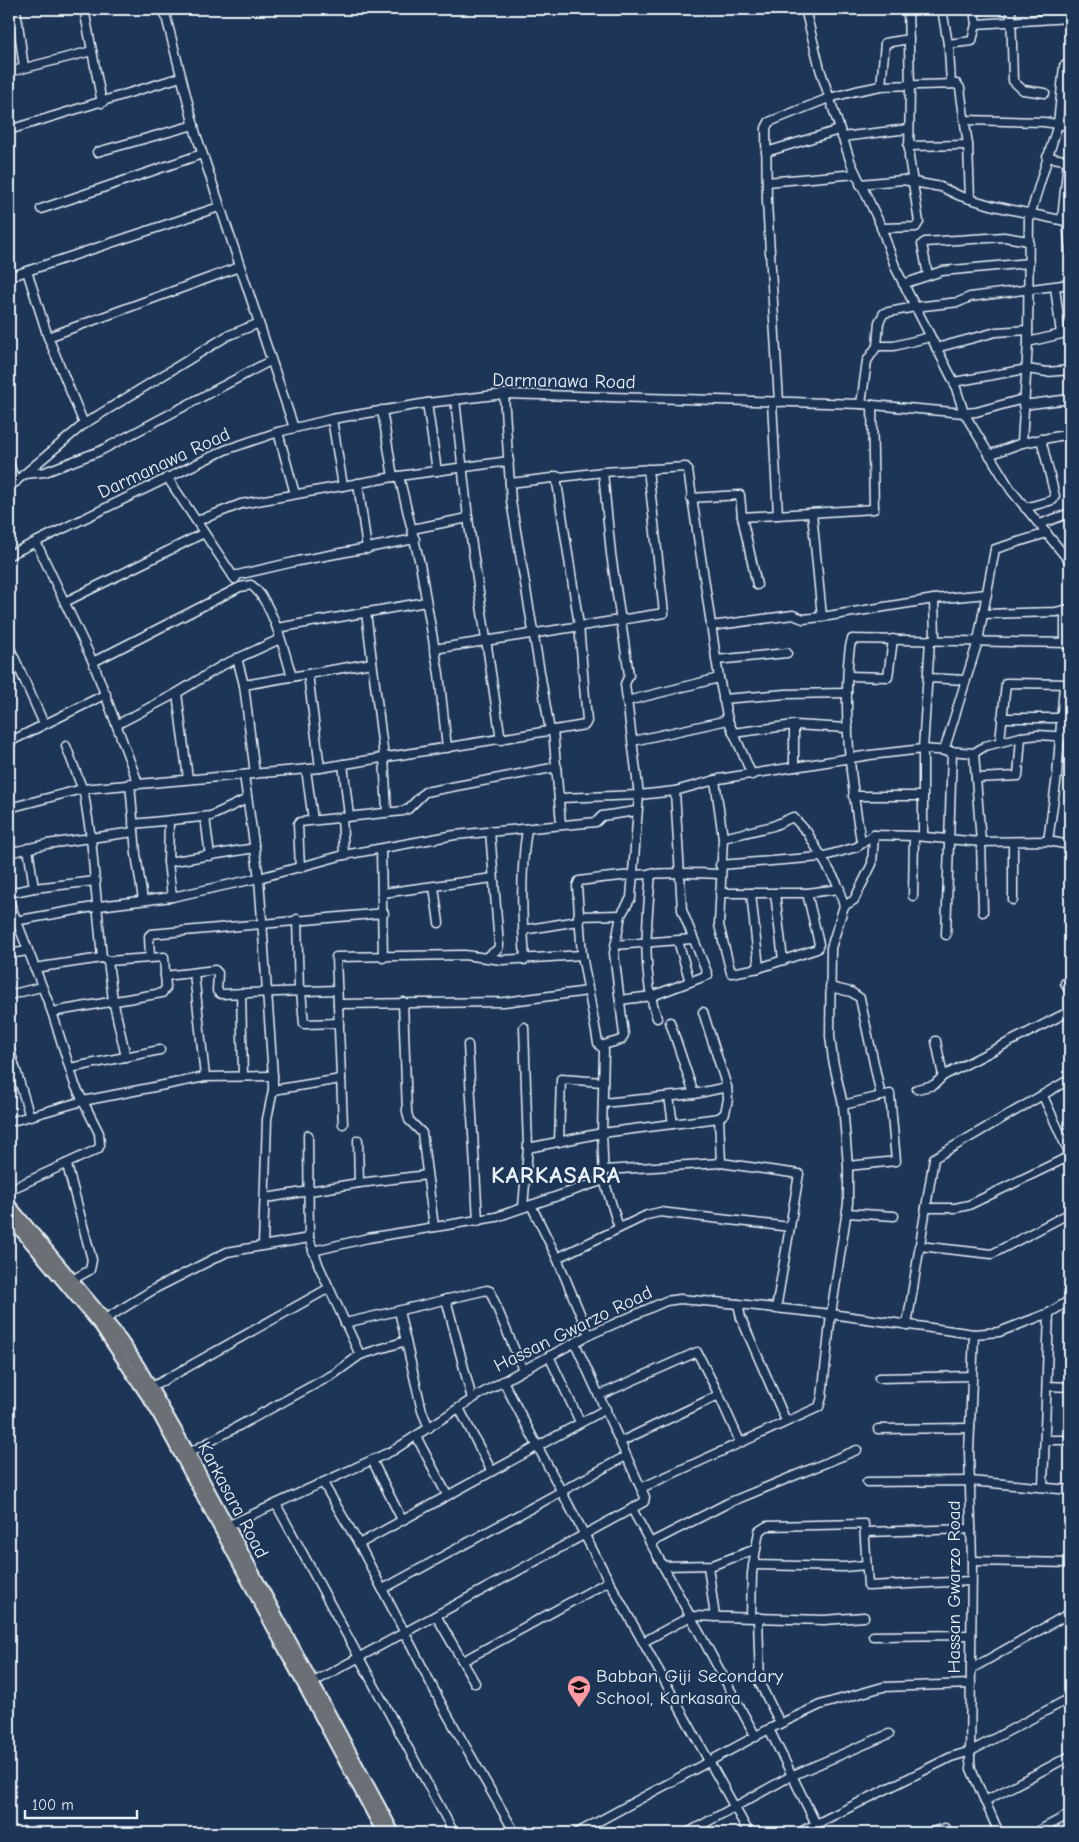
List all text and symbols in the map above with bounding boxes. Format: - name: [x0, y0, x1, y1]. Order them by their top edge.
- street label: Darmanawa Road: [492, 369, 636, 393]
- street label: Darmanawa Road: [94, 423, 234, 503]
- district label: KARKASARA: [491, 1161, 621, 1189]
- street label: Hassan Gwarzo Road: [490, 1281, 656, 1377]
- street label: Karkasara Road: [193, 1438, 273, 1562]
- street label: Hassan Gwarzo Road: [943, 1500, 965, 1674]
- place label: Babban Giji Secondary School, Karkasara: [596, 1665, 784, 1709]
- school or university icon: Babban Giji Secondary School, Karkasara: [566, 1674, 592, 1708]
- scale bar: [25, 1787, 138, 1819]
- text: 100 m: [32, 1796, 74, 1814]

